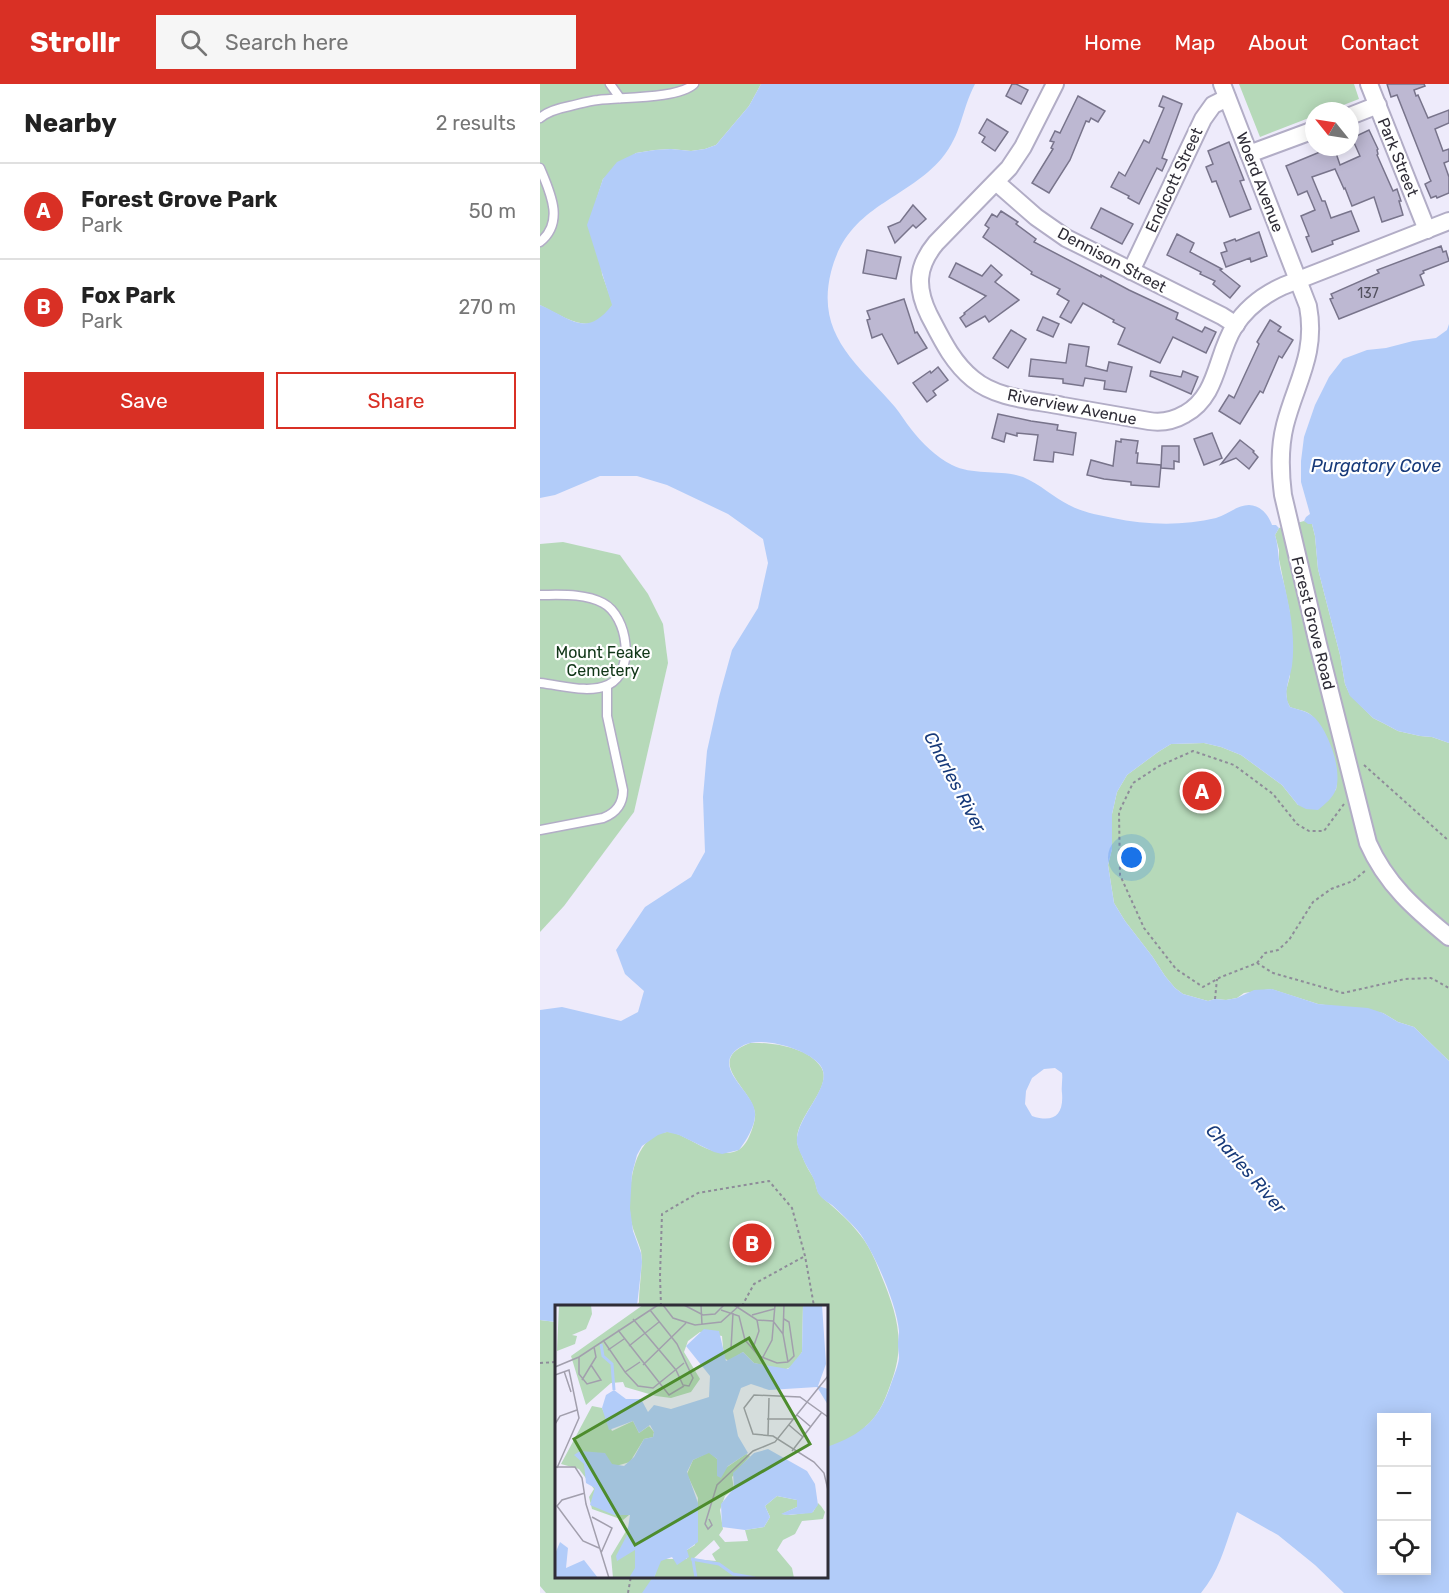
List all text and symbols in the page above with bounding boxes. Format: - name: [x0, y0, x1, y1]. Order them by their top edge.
- search box: [156, 15, 576, 69]
- text: Strollr: [30, 26, 120, 59]
- icon: search: [177, 26, 210, 59]
- text: Search here: [225, 29, 348, 56]
- text: Home: [1084, 30, 1141, 55]
- text: Map: [1174, 30, 1215, 55]
- text: About: [1248, 30, 1308, 55]
- text: Contact: [1341, 30, 1419, 55]
- north arrow: [1305, 102, 1359, 156]
- text: Nearby: [24, 108, 117, 139]
- text: 2 results: [436, 111, 516, 135]
- street label: Park Street: [1374, 115, 1422, 199]
- street label: Endicott Street: [1141, 125, 1207, 235]
- street label: Woerd Avenue: [1232, 129, 1288, 235]
- text: Forest Grove Park: [81, 186, 277, 213]
- text: A: [36, 199, 51, 223]
- text: 50 m: [469, 199, 516, 223]
- text: Park: [81, 213, 123, 237]
- street label: Dennison Street: [1054, 223, 1170, 297]
- text: Fox Park: [81, 282, 176, 309]
- house number: 137: [1357, 285, 1379, 302]
- text: B: [36, 295, 51, 319]
- text: 270 m: [459, 295, 516, 319]
- text: Park: [81, 309, 123, 333]
- button: Save: [24, 372, 264, 429]
- button: Share: [276, 372, 516, 429]
- street label: Riverview Avenue: [1006, 385, 1138, 429]
- water label: Purgatory Cove: [1311, 455, 1441, 477]
- street label: Forest Grove Road: [1287, 554, 1339, 692]
- park label: Mount Feake Cemetery: [555, 643, 651, 680]
- water label: Charles River: [919, 728, 991, 837]
- pin: A: [1182, 768, 1222, 814]
- your location: [1117, 843, 1146, 872]
- water label: Charles River: [1201, 1120, 1292, 1219]
- pin: B: [732, 1220, 772, 1266]
- inset map: [555, 1305, 828, 1578]
- map controls: [1377, 1413, 1431, 1575]
- button: +: [1377, 1413, 1431, 1467]
- button: −: [1377, 1467, 1431, 1521]
- button: locate: [1377, 1521, 1431, 1575]

